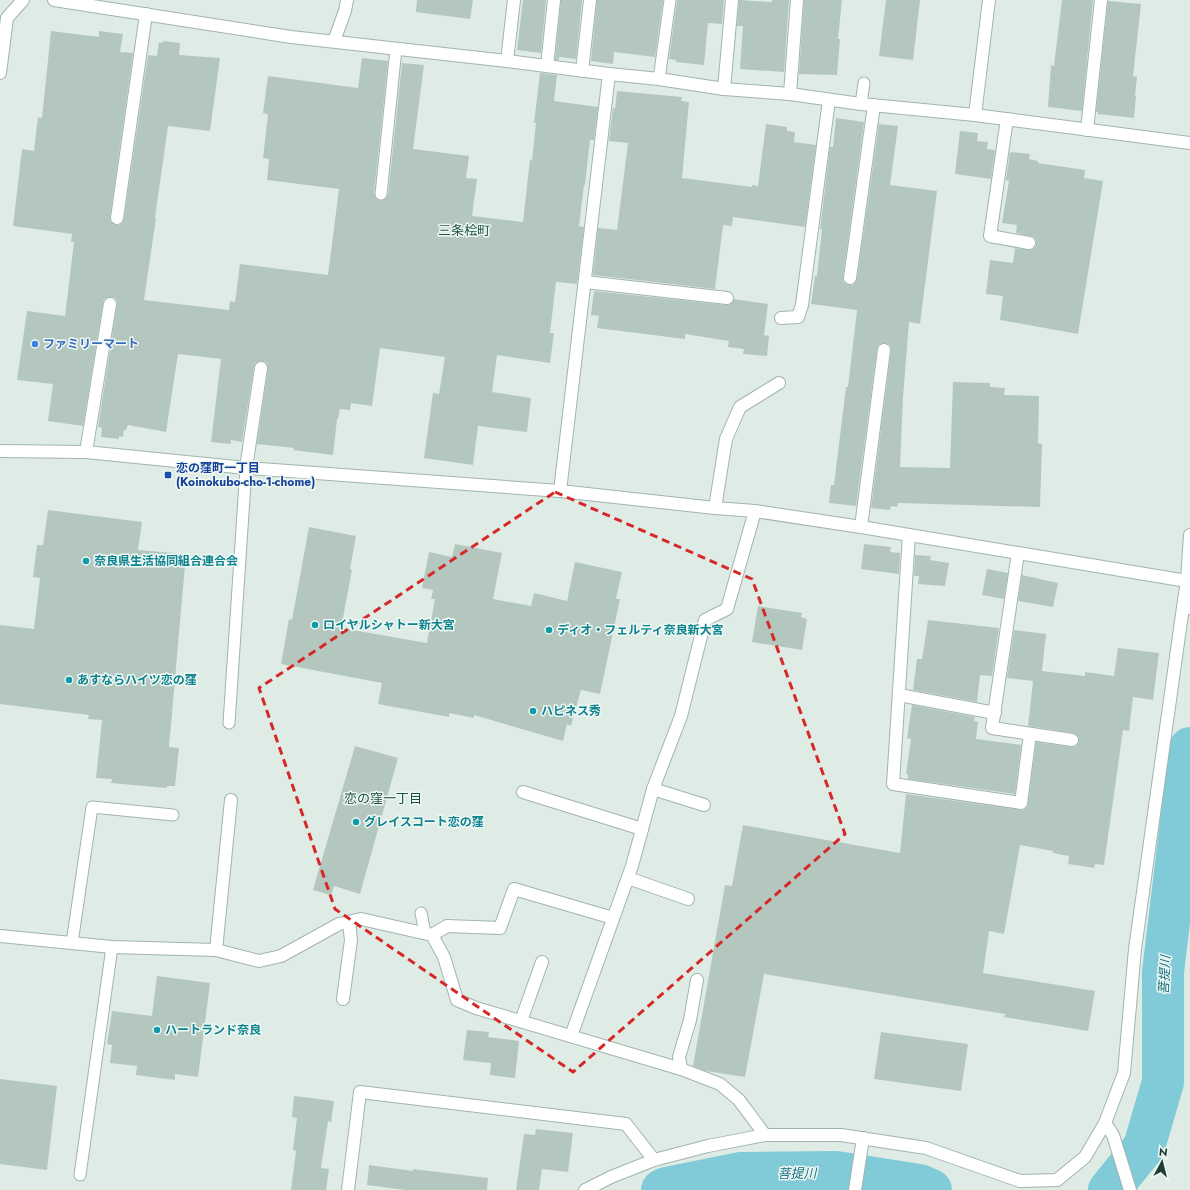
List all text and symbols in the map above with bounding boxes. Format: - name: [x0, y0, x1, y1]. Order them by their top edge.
- district label: 三条桧町: [438, 221, 490, 240]
- place label: ファミリーマート: [43, 335, 139, 353]
- marker: ファミリーマート: [30, 339, 40, 349]
- place label: 恋の窪町一丁目 (Koinokubo-cho-1-chome): [176, 459, 315, 491]
- marker: 恋の窪町一丁目 (Koinokubo-cho-1-chome): [163, 470, 173, 480]
- place label: 奈良県生活協同組合連合会: [94, 552, 238, 570]
- marker: 奈良県生活協同組合連合会: [81, 556, 91, 566]
- place label: ロイヤルシャトー新大宮: [323, 616, 455, 634]
- marker: ロイヤルシャトー新大宮: [310, 620, 320, 630]
- place label: ディオ・フェルティ奈良新大宮: [557, 621, 723, 639]
- marker: ディオ・フェルティ奈良新大宮: [544, 625, 554, 635]
- place label: あすならハイツ恋の窪: [77, 671, 197, 689]
- marker: あすならハイツ恋の窪: [64, 675, 74, 685]
- place label: ハピネス秀: [541, 702, 601, 720]
- marker: ハピネス秀: [528, 706, 538, 716]
- district label: 恋の窪一丁目: [344, 789, 422, 808]
- place label: グレイスコート恋の窪: [364, 813, 484, 831]
- marker: グレイスコート恋の窪: [351, 817, 361, 827]
- water label: 菩提川: [1154, 953, 1175, 995]
- place label: ハートランド奈良: [165, 1021, 261, 1039]
- marker: ハートランド奈良: [152, 1025, 162, 1035]
- north arrow: [1142, 1142, 1182, 1182]
- text: N: [1158, 1144, 1169, 1161]
- water label: 菩提川: [777, 1164, 819, 1183]

